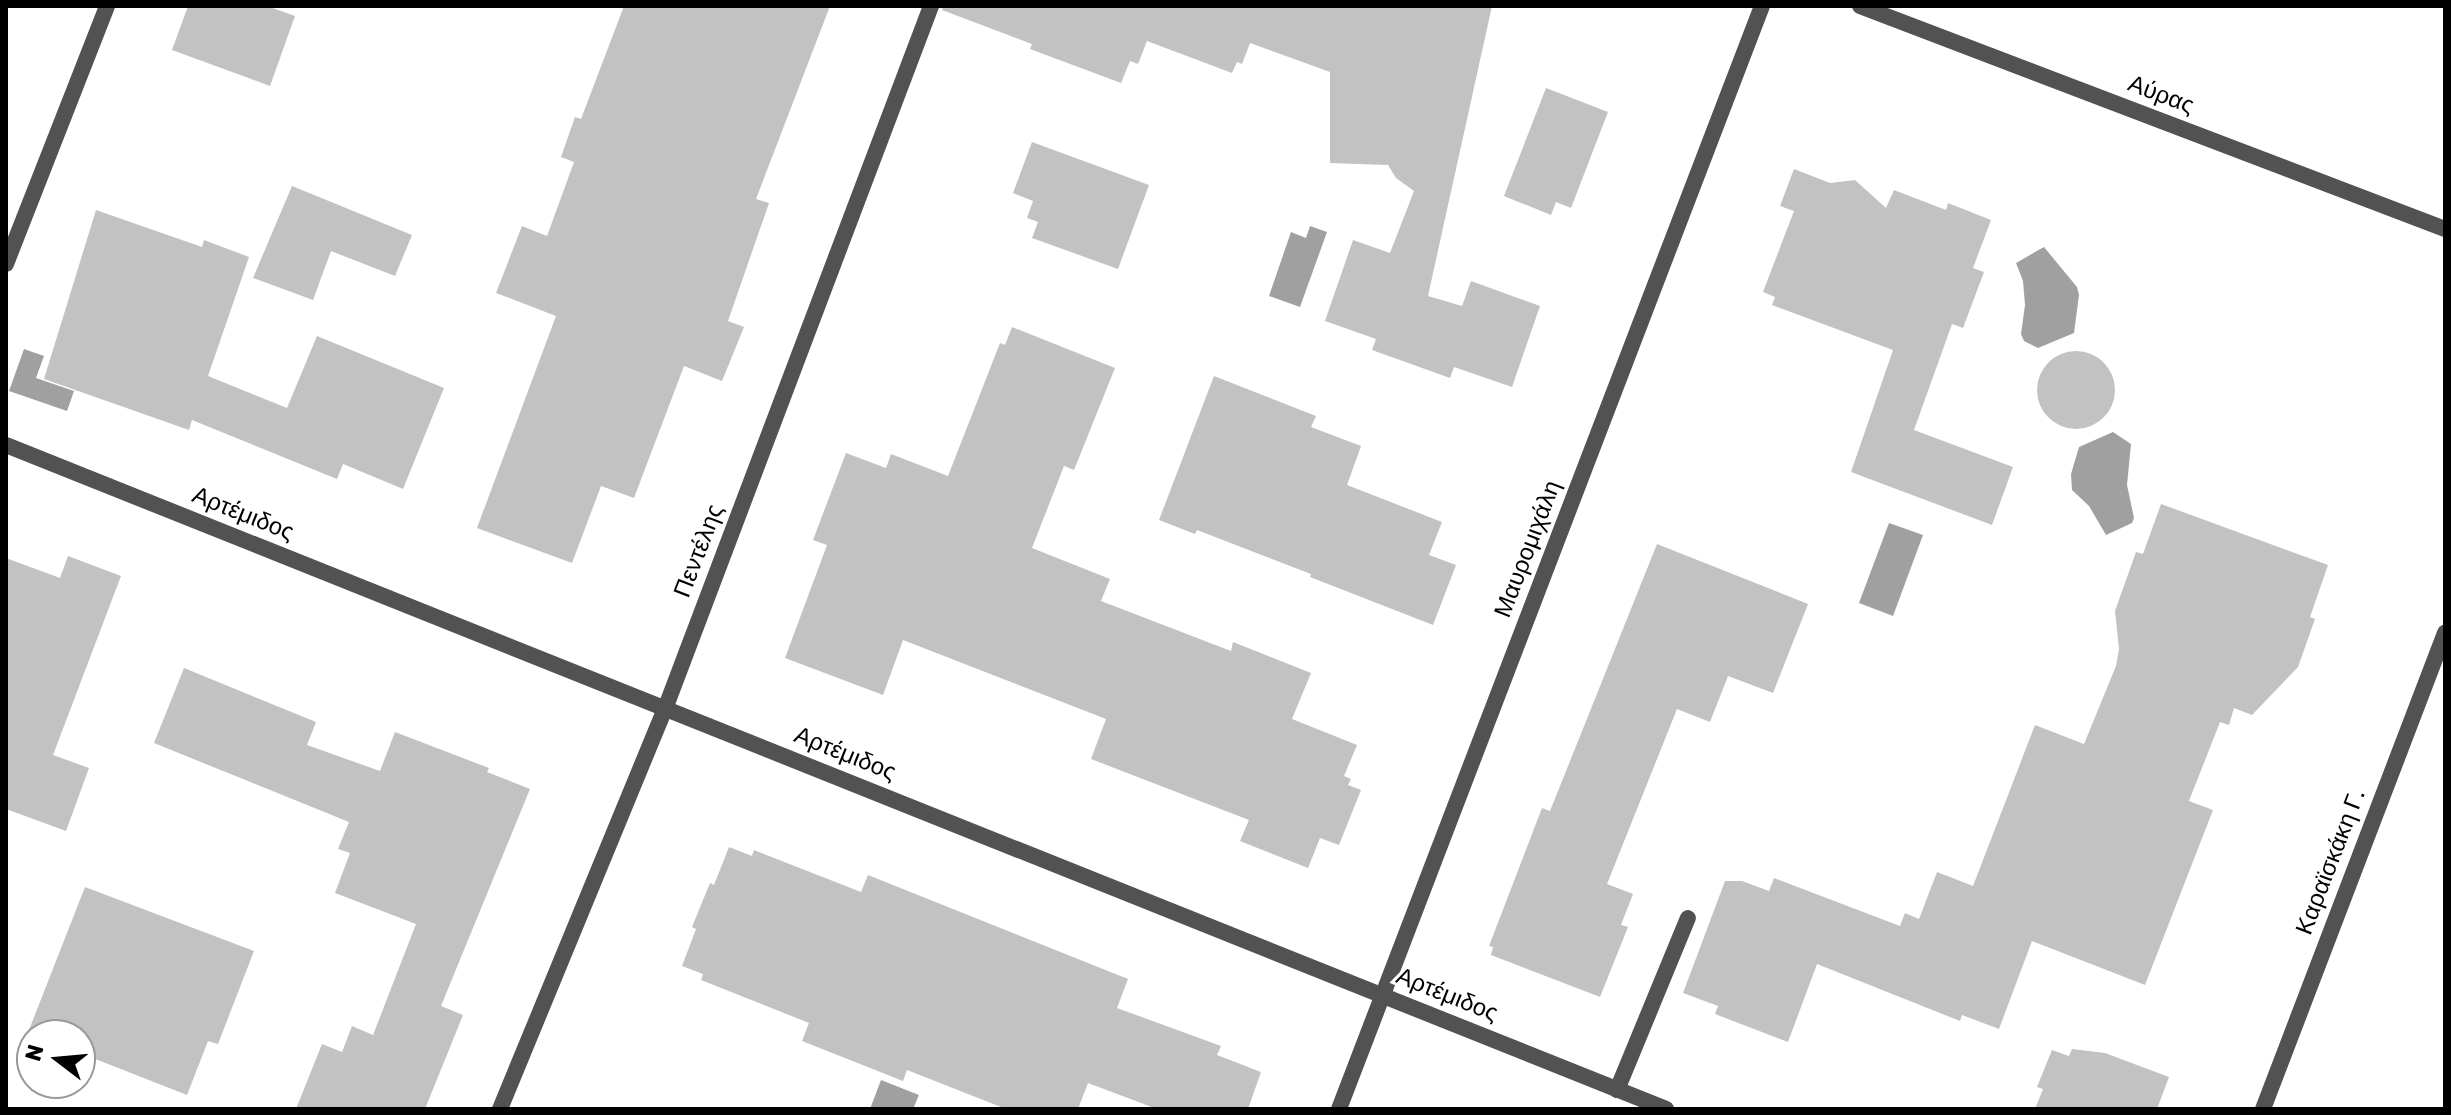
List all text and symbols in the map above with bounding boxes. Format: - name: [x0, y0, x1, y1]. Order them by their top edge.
- street label: Αύρας: [2124, 69, 2198, 121]
- street label: Μαυρομιχάλη: [1489, 476, 1567, 622]
- street label: Αρτέμιδος: [188, 481, 298, 547]
- street label: Πεντέλης: [668, 501, 730, 601]
- street label: Αρτέμιδος: [790, 721, 900, 787]
- street label: Καραϊσκάκη Γ.: [2290, 785, 2372, 939]
- street label: Αρτέμιδος: [1392, 962, 1502, 1028]
- north arrow: [16, 1019, 96, 1099]
- text: N: [19, 1041, 50, 1064]

